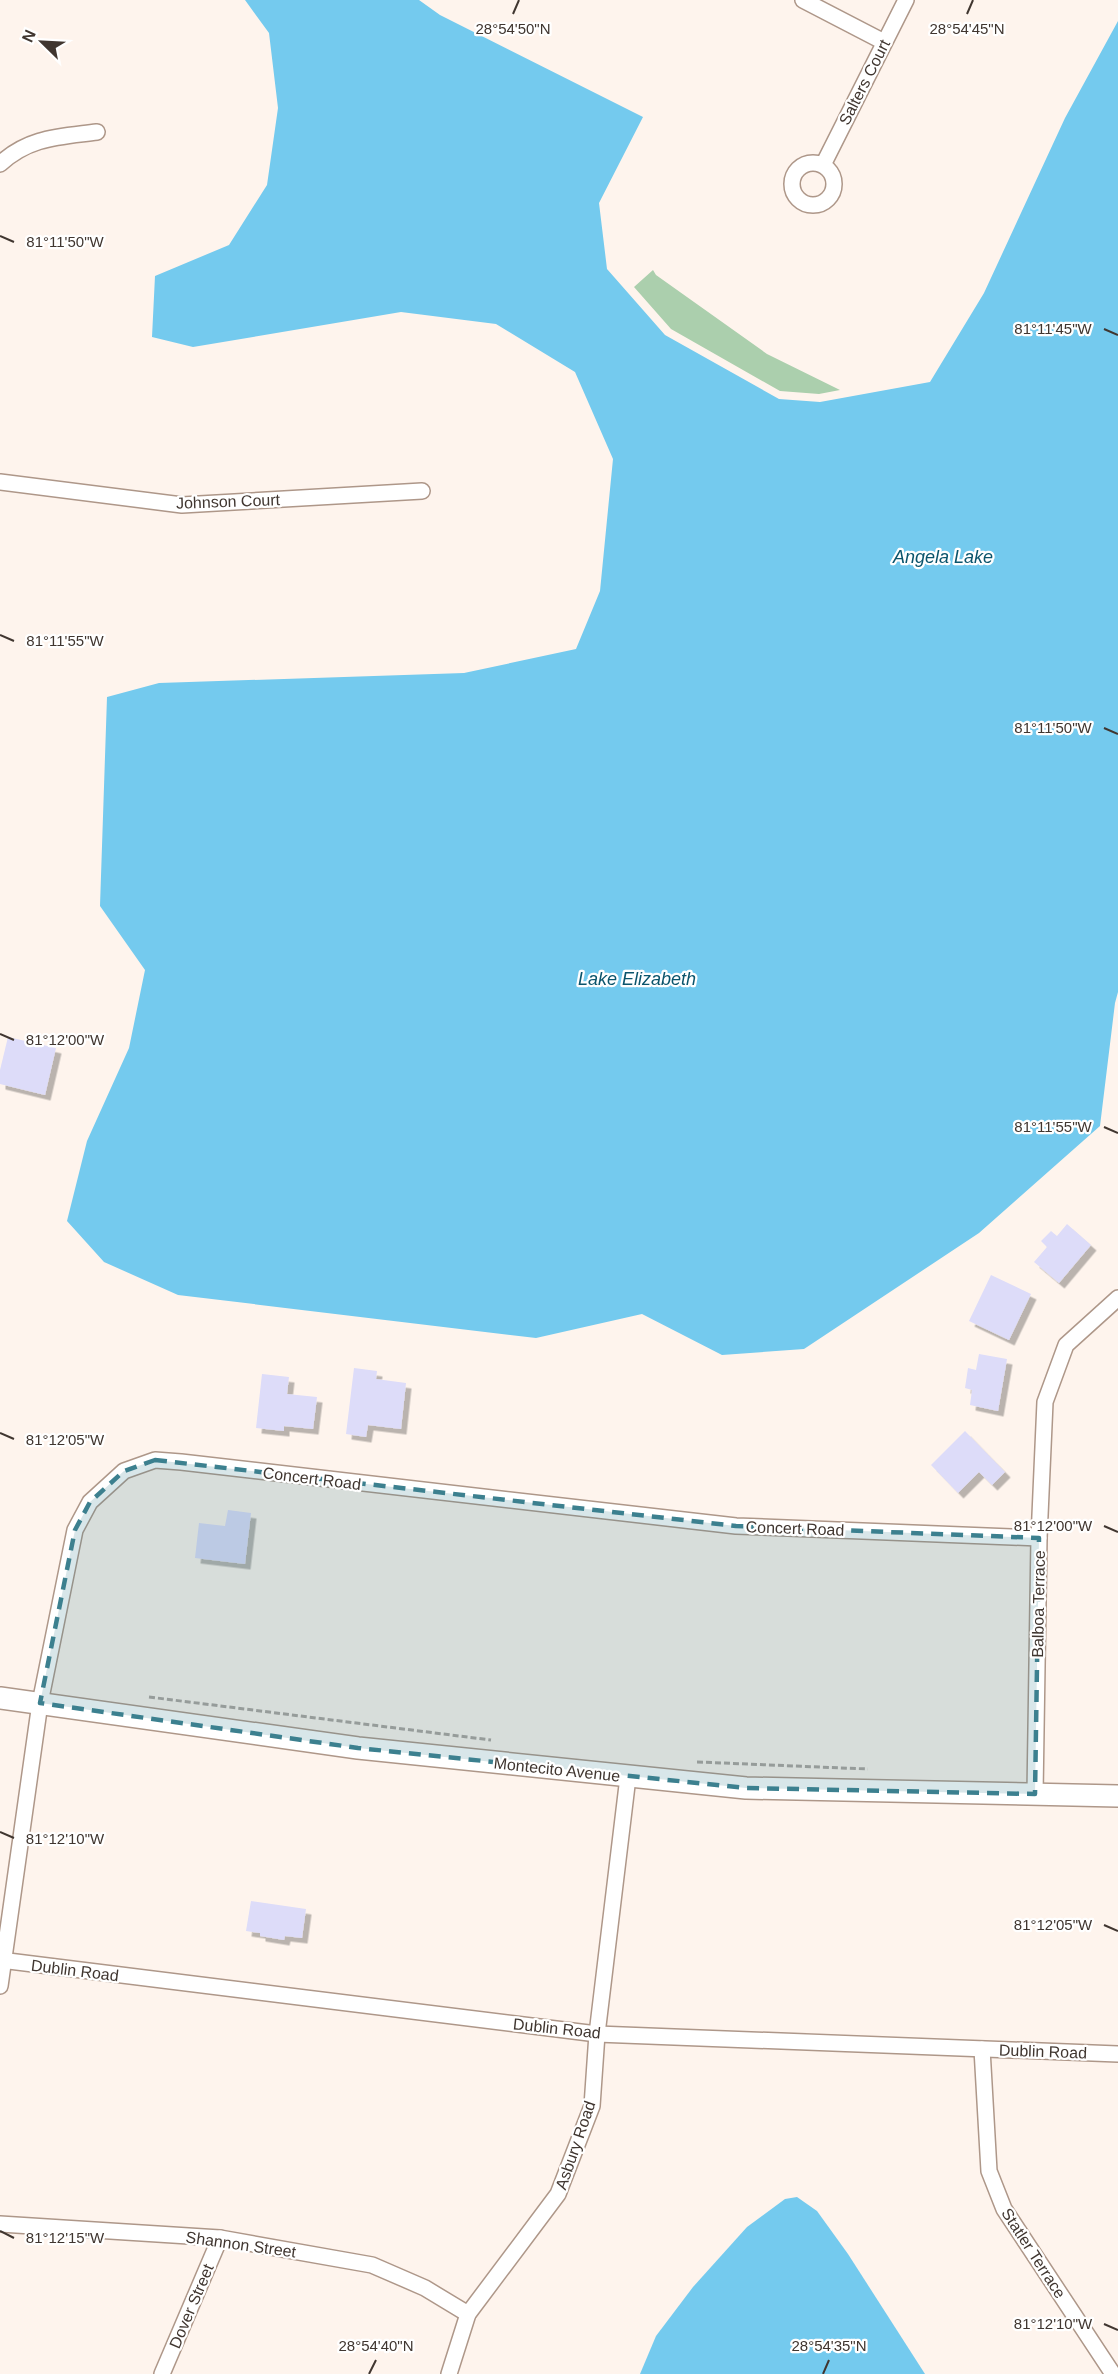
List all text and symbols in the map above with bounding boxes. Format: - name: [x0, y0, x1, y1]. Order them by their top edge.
- north arrow: [12, 12, 72, 72]
- text: 28°54'50"N: [475, 20, 551, 37]
- text: 28°54'45"N: [929, 20, 1005, 37]
- text: N: [19, 27, 39, 45]
- street label: Salters Court: [836, 36, 893, 128]
- text: 81°11'50"W: [26, 233, 104, 250]
- text: 81°11'45"W: [1014, 320, 1092, 337]
- street label: Johnson Court: [176, 491, 281, 512]
- water label: Angela Lake: [892, 547, 993, 567]
- text: 81°11'55"W: [26, 632, 104, 649]
- text: 81°11'50"W: [1014, 719, 1092, 736]
- water label: Lake Elizabeth: [578, 969, 696, 989]
- text: 81°12'00"W: [26, 1031, 105, 1048]
- text: 81°11'55"W: [1014, 1118, 1092, 1135]
- text: 81°12'05"W: [26, 1431, 105, 1448]
- street label: Concert Road: [262, 1464, 362, 1493]
- text: 81°12'00"W: [1014, 1517, 1093, 1534]
- street label: Concert Road: [745, 1518, 845, 1539]
- street label: Balboa Terrace: [1029, 1550, 1048, 1658]
- street label: Montecito Avenue: [493, 1754, 621, 1785]
- text: 81°12'10"W: [26, 1830, 105, 1847]
- text: 81°12'05"W: [1014, 1916, 1093, 1933]
- street label: Dublin Road: [30, 1957, 120, 1984]
- street label: Dublin Road: [512, 2015, 602, 2042]
- street label: Dublin Road: [999, 2041, 1087, 2062]
- street label: Asbury Road: [552, 2099, 599, 2192]
- street label: Statler Terrace: [998, 2205, 1069, 2301]
- street label: Shannon Street: [185, 2228, 298, 2261]
- text: 81°12'15"W: [26, 2229, 105, 2246]
- street label: Dover Street: [166, 2261, 217, 2351]
- text: 81°12'10"W: [1014, 2315, 1093, 2332]
- text: 28°54'40"N: [338, 2337, 414, 2354]
- text: 28°54'35"N: [791, 2337, 867, 2354]

